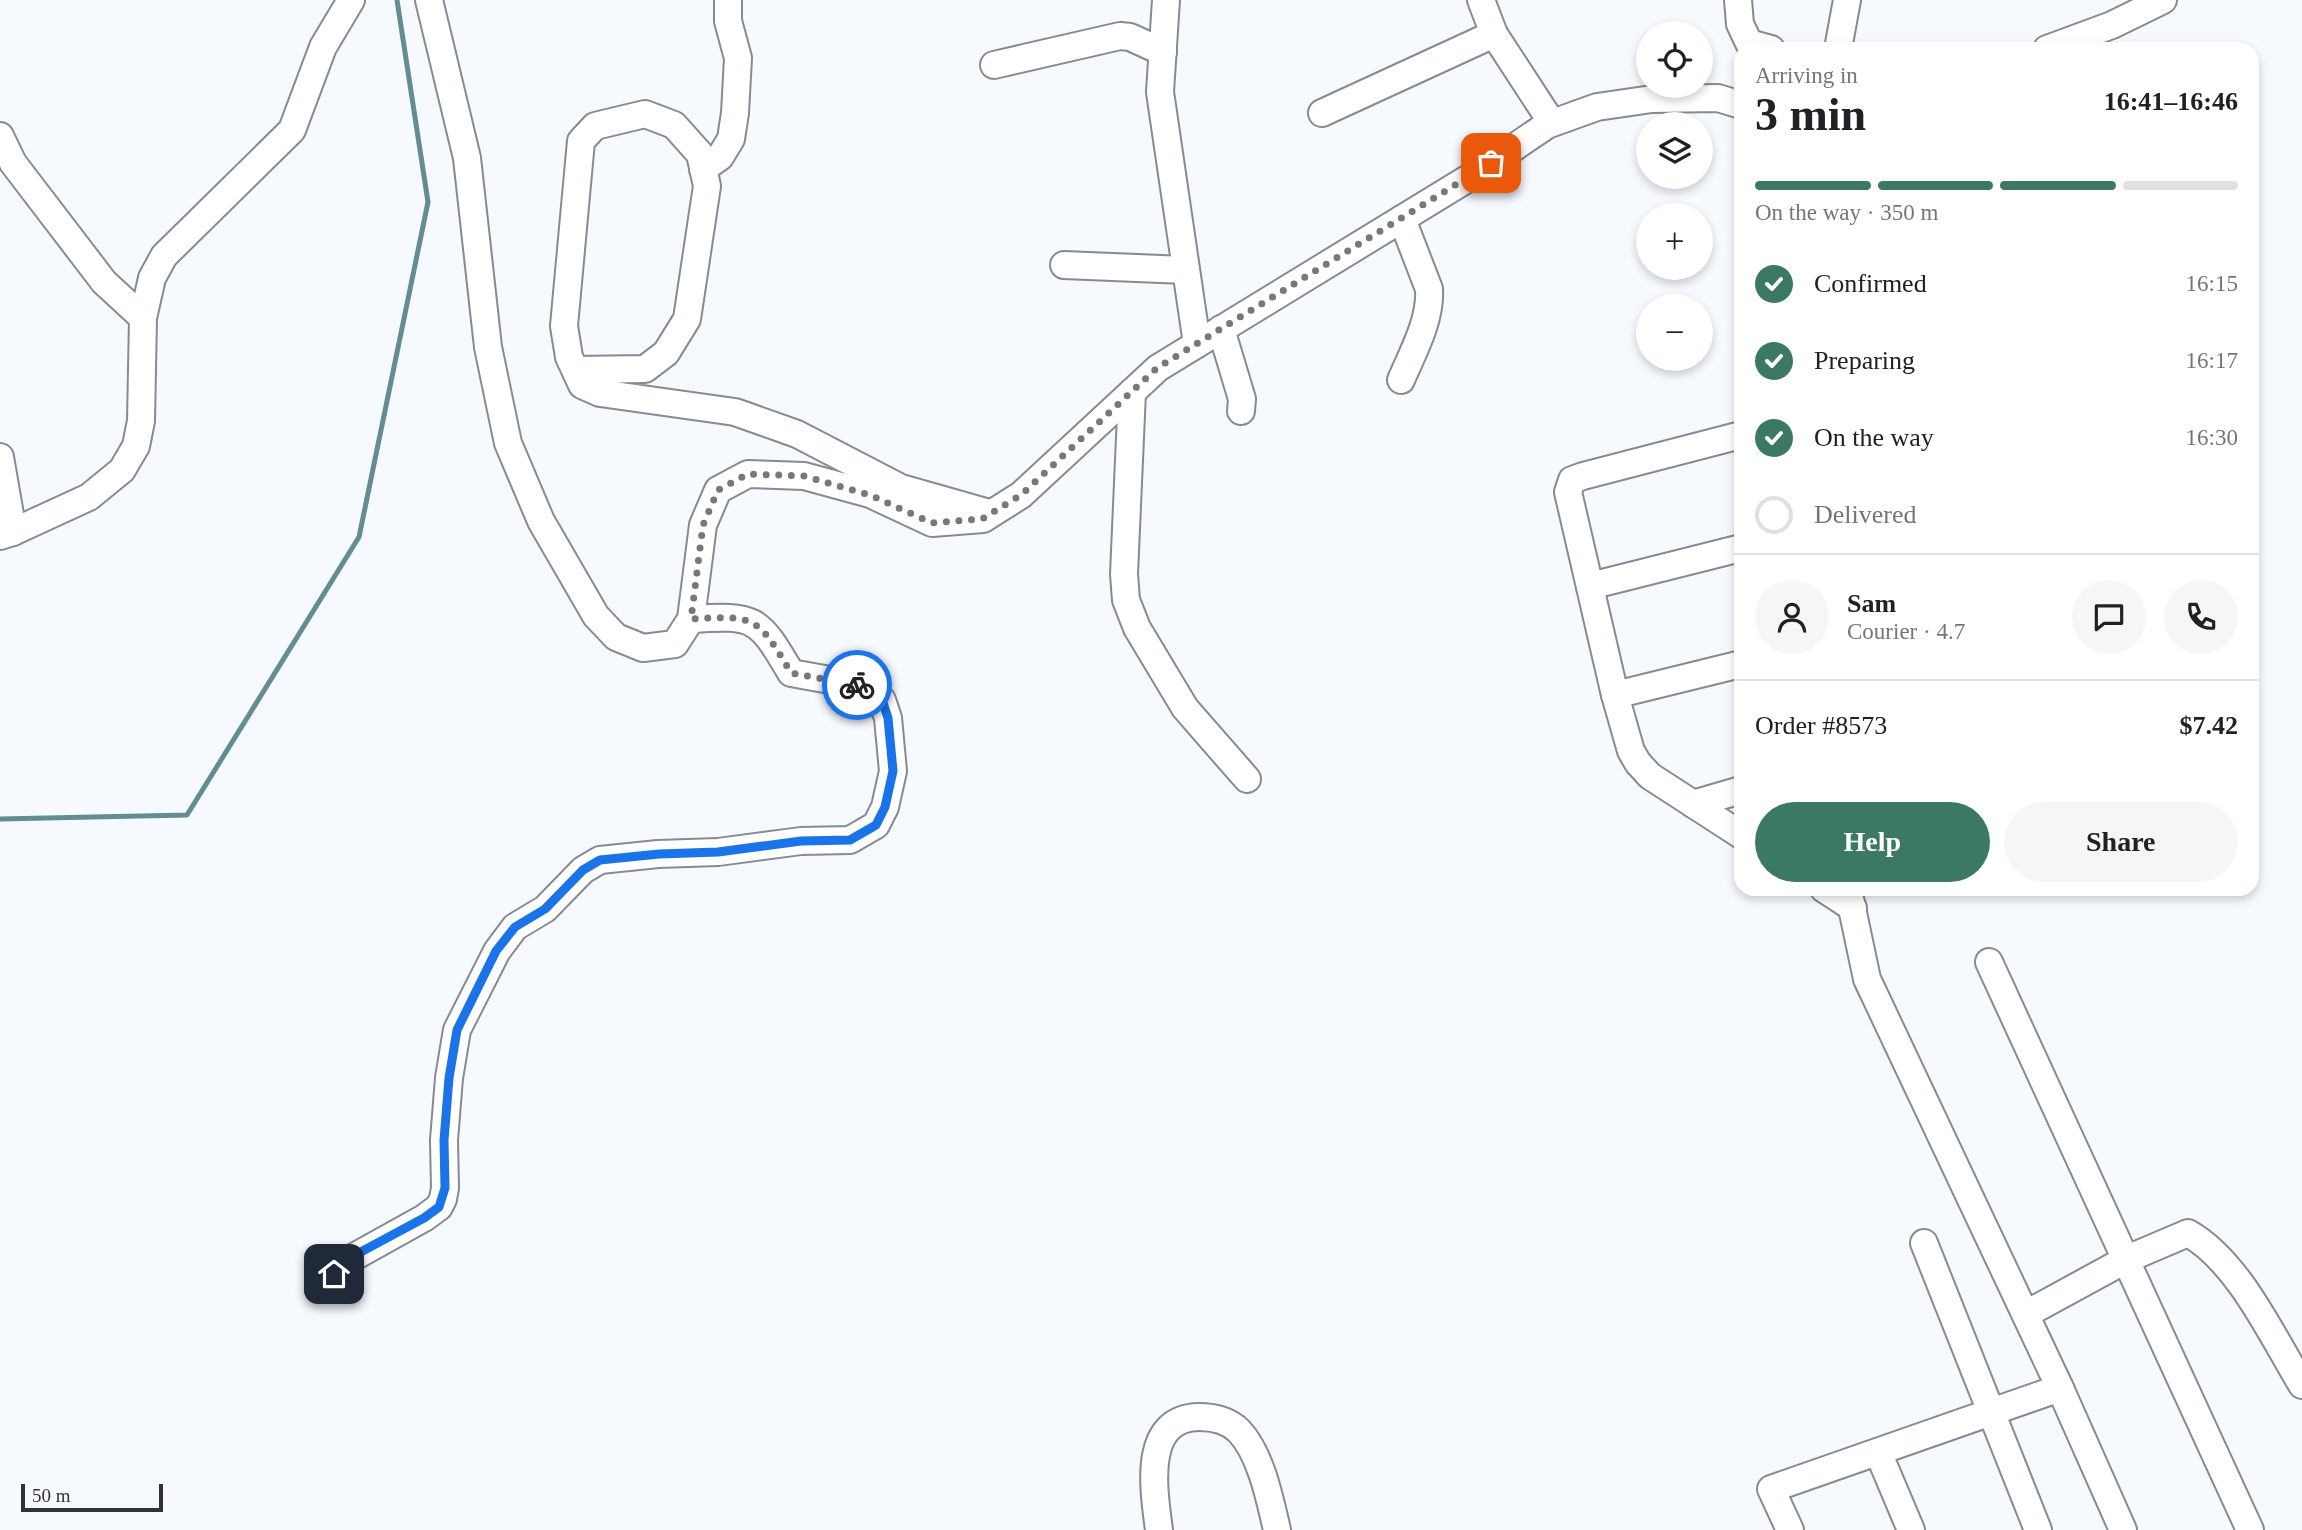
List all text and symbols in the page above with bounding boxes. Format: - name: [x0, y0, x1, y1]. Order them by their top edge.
- map controls: [1636, 21, 1713, 371]
- button: locate: [1636, 21, 1713, 98]
- text: Arriving in: [1755, 63, 1858, 88]
- text: 16:41–16:46: [2104, 87, 2238, 116]
- text: 3 min: [1755, 89, 1866, 140]
- button: layers: [1636, 112, 1713, 189]
- pin: [1461, 133, 1521, 193]
- icon: bag: [1472, 144, 1510, 182]
- text: On the way · 350 m: [1755, 200, 1938, 225]
- button: +: [1636, 203, 1713, 280]
- icon: check: [1755, 265, 1793, 303]
- text: Confirmed: [1814, 269, 1927, 298]
- text: 16:15: [2186, 271, 2238, 296]
- button: −: [1636, 294, 1713, 371]
- icon: check: [1755, 342, 1793, 380]
- text: Preparing: [1814, 346, 1915, 375]
- text: 16:17: [2186, 348, 2238, 373]
- icon: check: [1755, 419, 1793, 457]
- text: On the way: [1814, 423, 1934, 452]
- text: 16:30: [2186, 425, 2238, 450]
- text: Delivered: [1814, 500, 1917, 529]
- button: person: [1755, 580, 1829, 654]
- button: chat: [2072, 580, 2146, 654]
- button: phone: [2164, 580, 2238, 654]
- text: Sam: [1847, 589, 1896, 618]
- text: Courier · 4.7: [1847, 619, 1965, 644]
- courier: [822, 650, 892, 720]
- icon: bike: [838, 666, 876, 704]
- text: Order #8573: [1755, 711, 1887, 740]
- text: $7.42: [2180, 711, 2238, 740]
- button: Help: [1755, 802, 1990, 882]
- button: Share: [2004, 802, 2238, 882]
- pin: [304, 1244, 364, 1304]
- icon: home: [315, 1255, 353, 1293]
- scale bar: [21, 1481, 163, 1513]
- text: 50 m: [32, 1485, 71, 1506]

